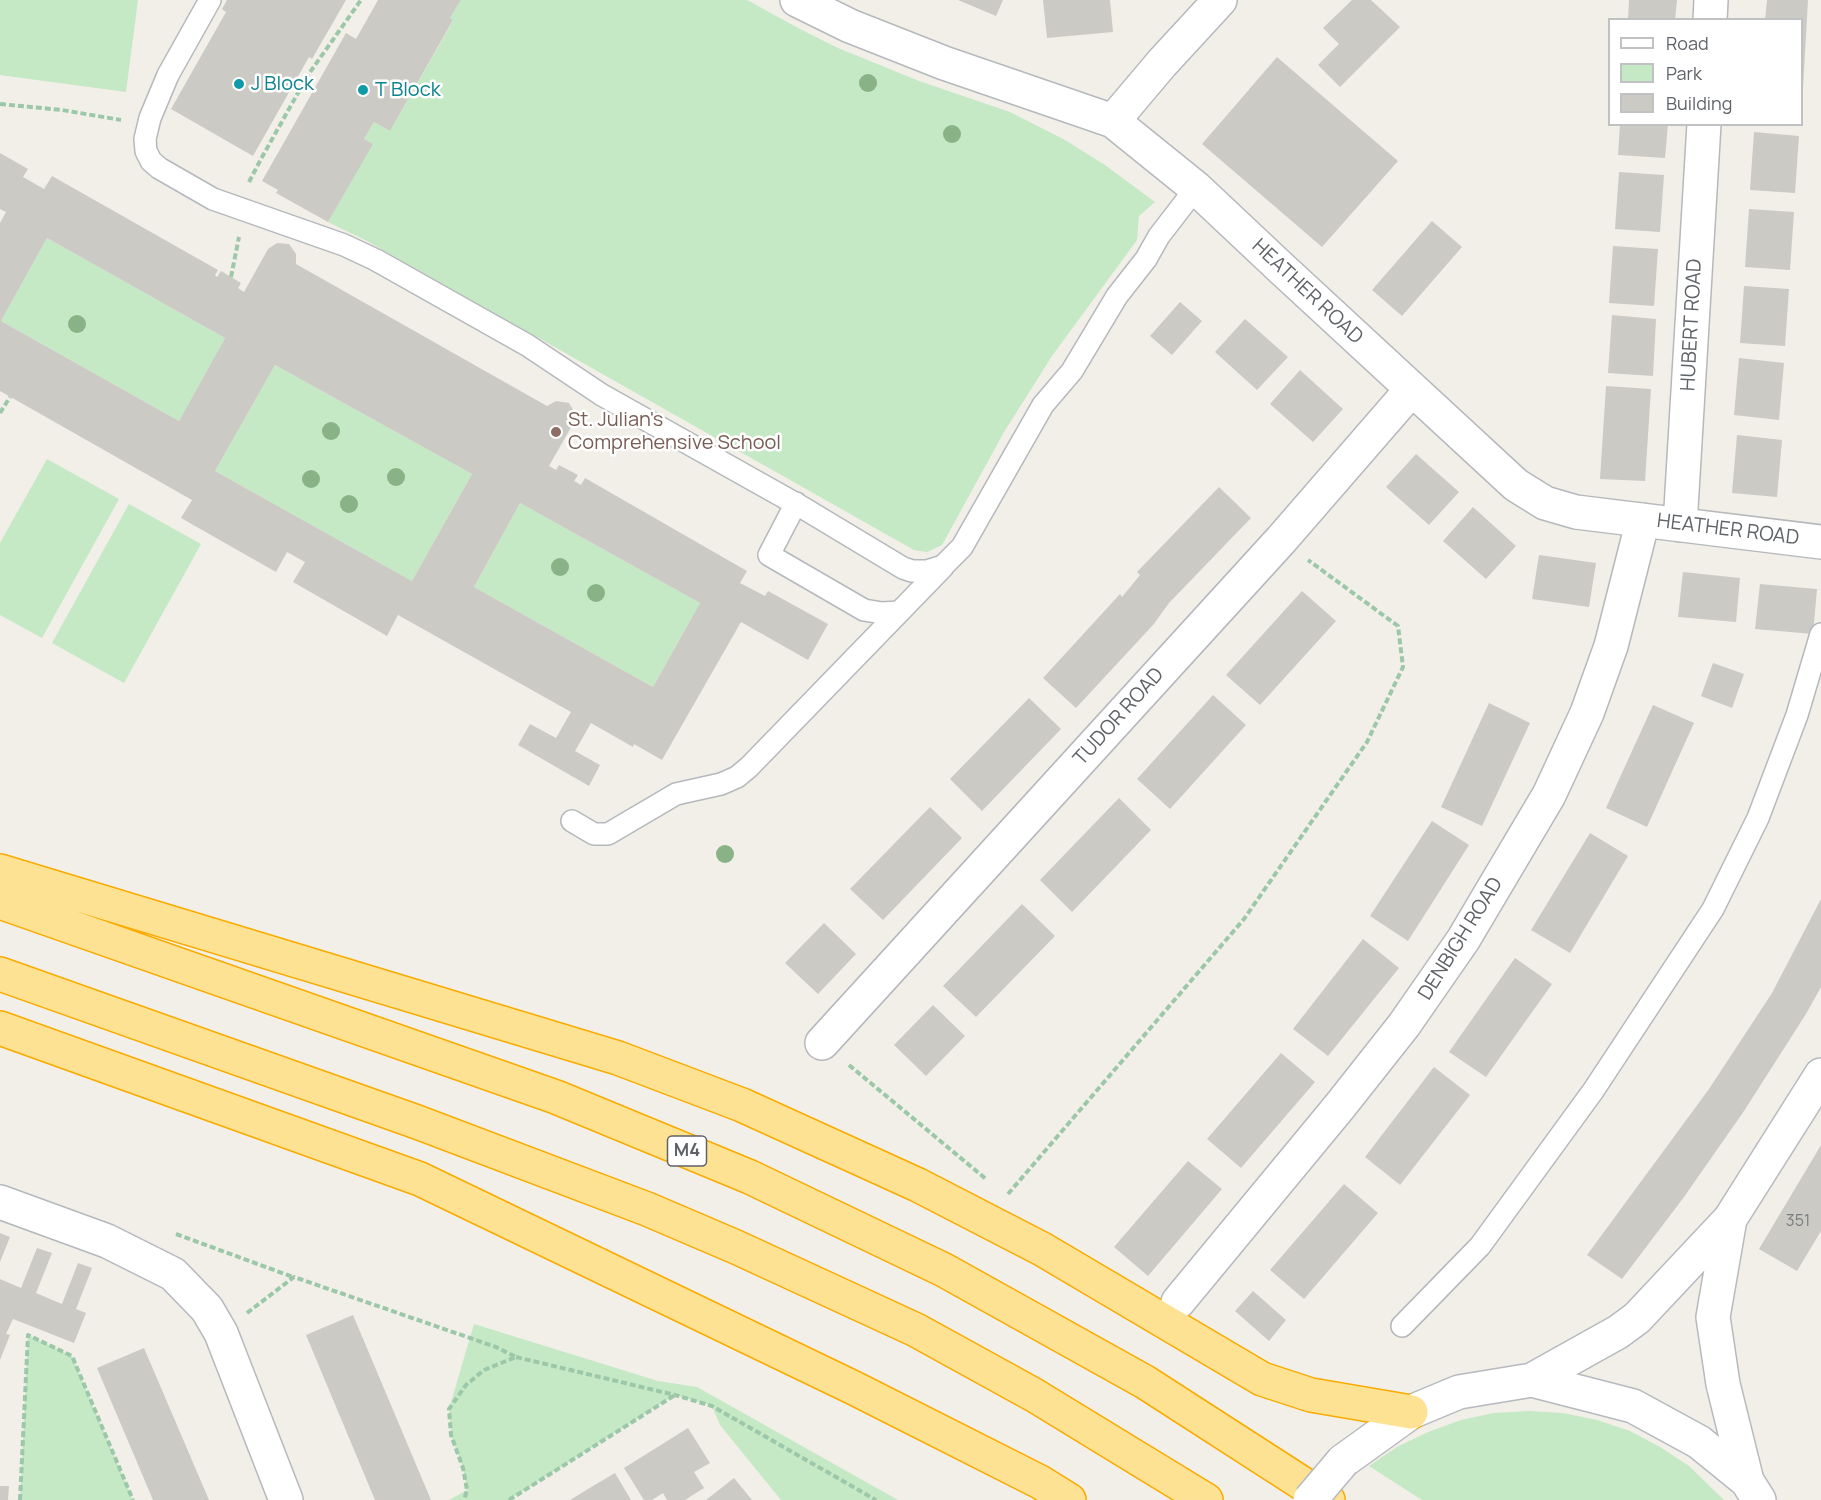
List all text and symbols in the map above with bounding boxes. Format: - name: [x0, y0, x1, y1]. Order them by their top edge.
- legend: [1608, 18, 1803, 126]
- text: Road: [1666, 31, 1709, 55]
- text: Park: [1666, 61, 1702, 85]
- place label: J Block: [251, 72, 314, 96]
- marker: J Block: [232, 77, 246, 91]
- place label: T Block: [375, 78, 441, 102]
- marker: T Block: [356, 83, 370, 97]
- text: Building: [1666, 91, 1732, 115]
- street label: HEATHER ROAD: [1247, 234, 1367, 350]
- street label: HUBERT ROAD: [1677, 258, 1707, 392]
- place label: St. Julian's Comprehensive School: [568, 408, 781, 455]
- marker: St. Julian's Comprehensive School: [549, 425, 563, 439]
- street label: HEATHER ROAD: [1656, 509, 1800, 551]
- street label: TUDOR ROAD: [1069, 663, 1169, 771]
- street label: DENBIGH ROAD: [1414, 873, 1508, 1005]
- road number: M4: [668, 1136, 706, 1166]
- house number: 351: [1786, 1212, 1810, 1232]

